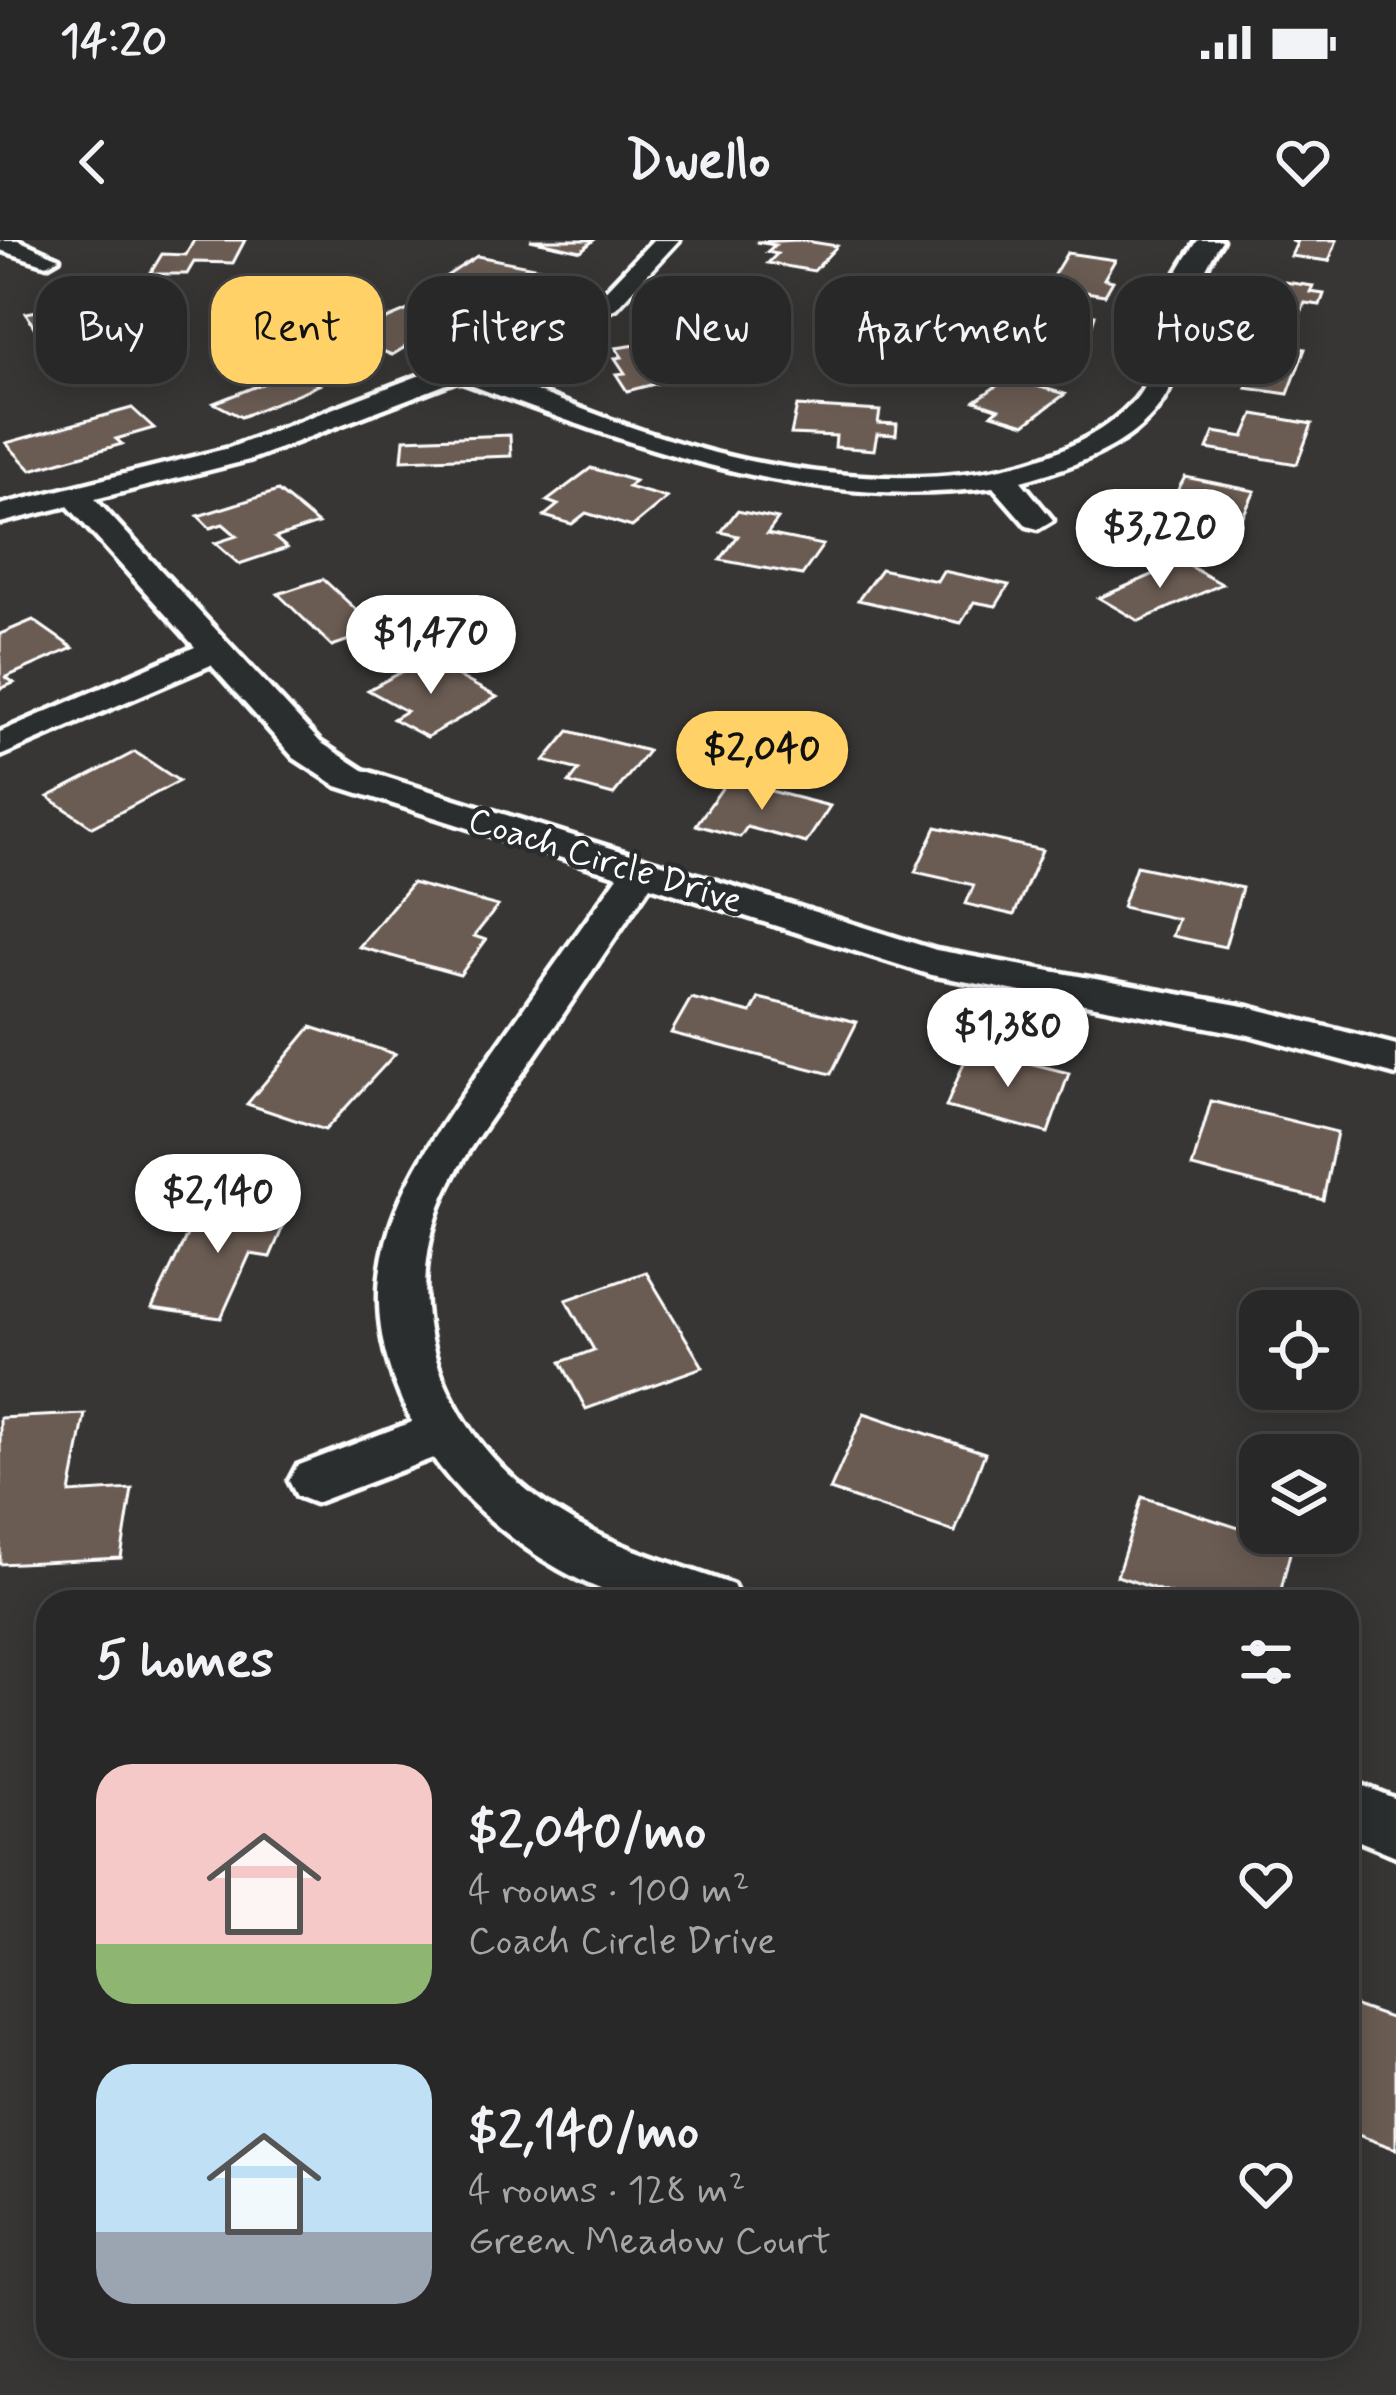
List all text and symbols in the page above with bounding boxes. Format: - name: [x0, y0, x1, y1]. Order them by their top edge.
- text: 14:20: [60, 13, 167, 72]
- text: Dwello: [625, 127, 771, 198]
- icon: back: [60, 129, 126, 195]
- icon: heart: [1270, 129, 1336, 195]
- chip: Buy: [36, 276, 187, 384]
- chip: Rent: [211, 276, 383, 384]
- chip: Filters: [407, 276, 608, 384]
- chip: New: [632, 276, 791, 384]
- chip: Apartment: [815, 276, 1090, 384]
- chip: House: [1114, 276, 1297, 384]
- pin: $3,220: [1062, 489, 1258, 591]
- text: $3,220: [1103, 502, 1217, 553]
- pin: $1,470: [333, 595, 529, 697]
- text: $1,470: [373, 608, 489, 659]
- pin: $2,040: [664, 711, 860, 813]
- text: $2,040: [703, 724, 821, 775]
- street label: Coach Circle Drive: [462, 798, 748, 926]
- pin: $1,380: [910, 988, 1106, 1090]
- text: $1,380: [954, 1001, 1062, 1052]
- pin: $2,140: [120, 1154, 316, 1256]
- text: $2,140: [162, 1167, 274, 1218]
- map controls: [1239, 1290, 1359, 1554]
- button: locate: [1239, 1290, 1359, 1410]
- button: layers: [1239, 1434, 1359, 1554]
- text: 5 homes: [96, 1629, 274, 1695]
- icon: filters: [1233, 1629, 1299, 1695]
- text: $2,040/mo: [468, 1800, 706, 1866]
- icon: home: [192, 1812, 336, 1956]
- icon: heart: [1233, 1851, 1299, 1917]
- text: 4 rooms · 100 m²: [468, 1866, 750, 1917]
- text: Coach Circle Drive: [468, 1917, 776, 1968]
- text: $2,140/mo: [468, 2100, 699, 2166]
- icon: home: [192, 2112, 336, 2256]
- icon: heart: [1233, 2151, 1299, 2217]
- text: 4 rooms · 128 m²: [468, 2166, 745, 2217]
- text: Green Meadow Court: [468, 2217, 831, 2268]

